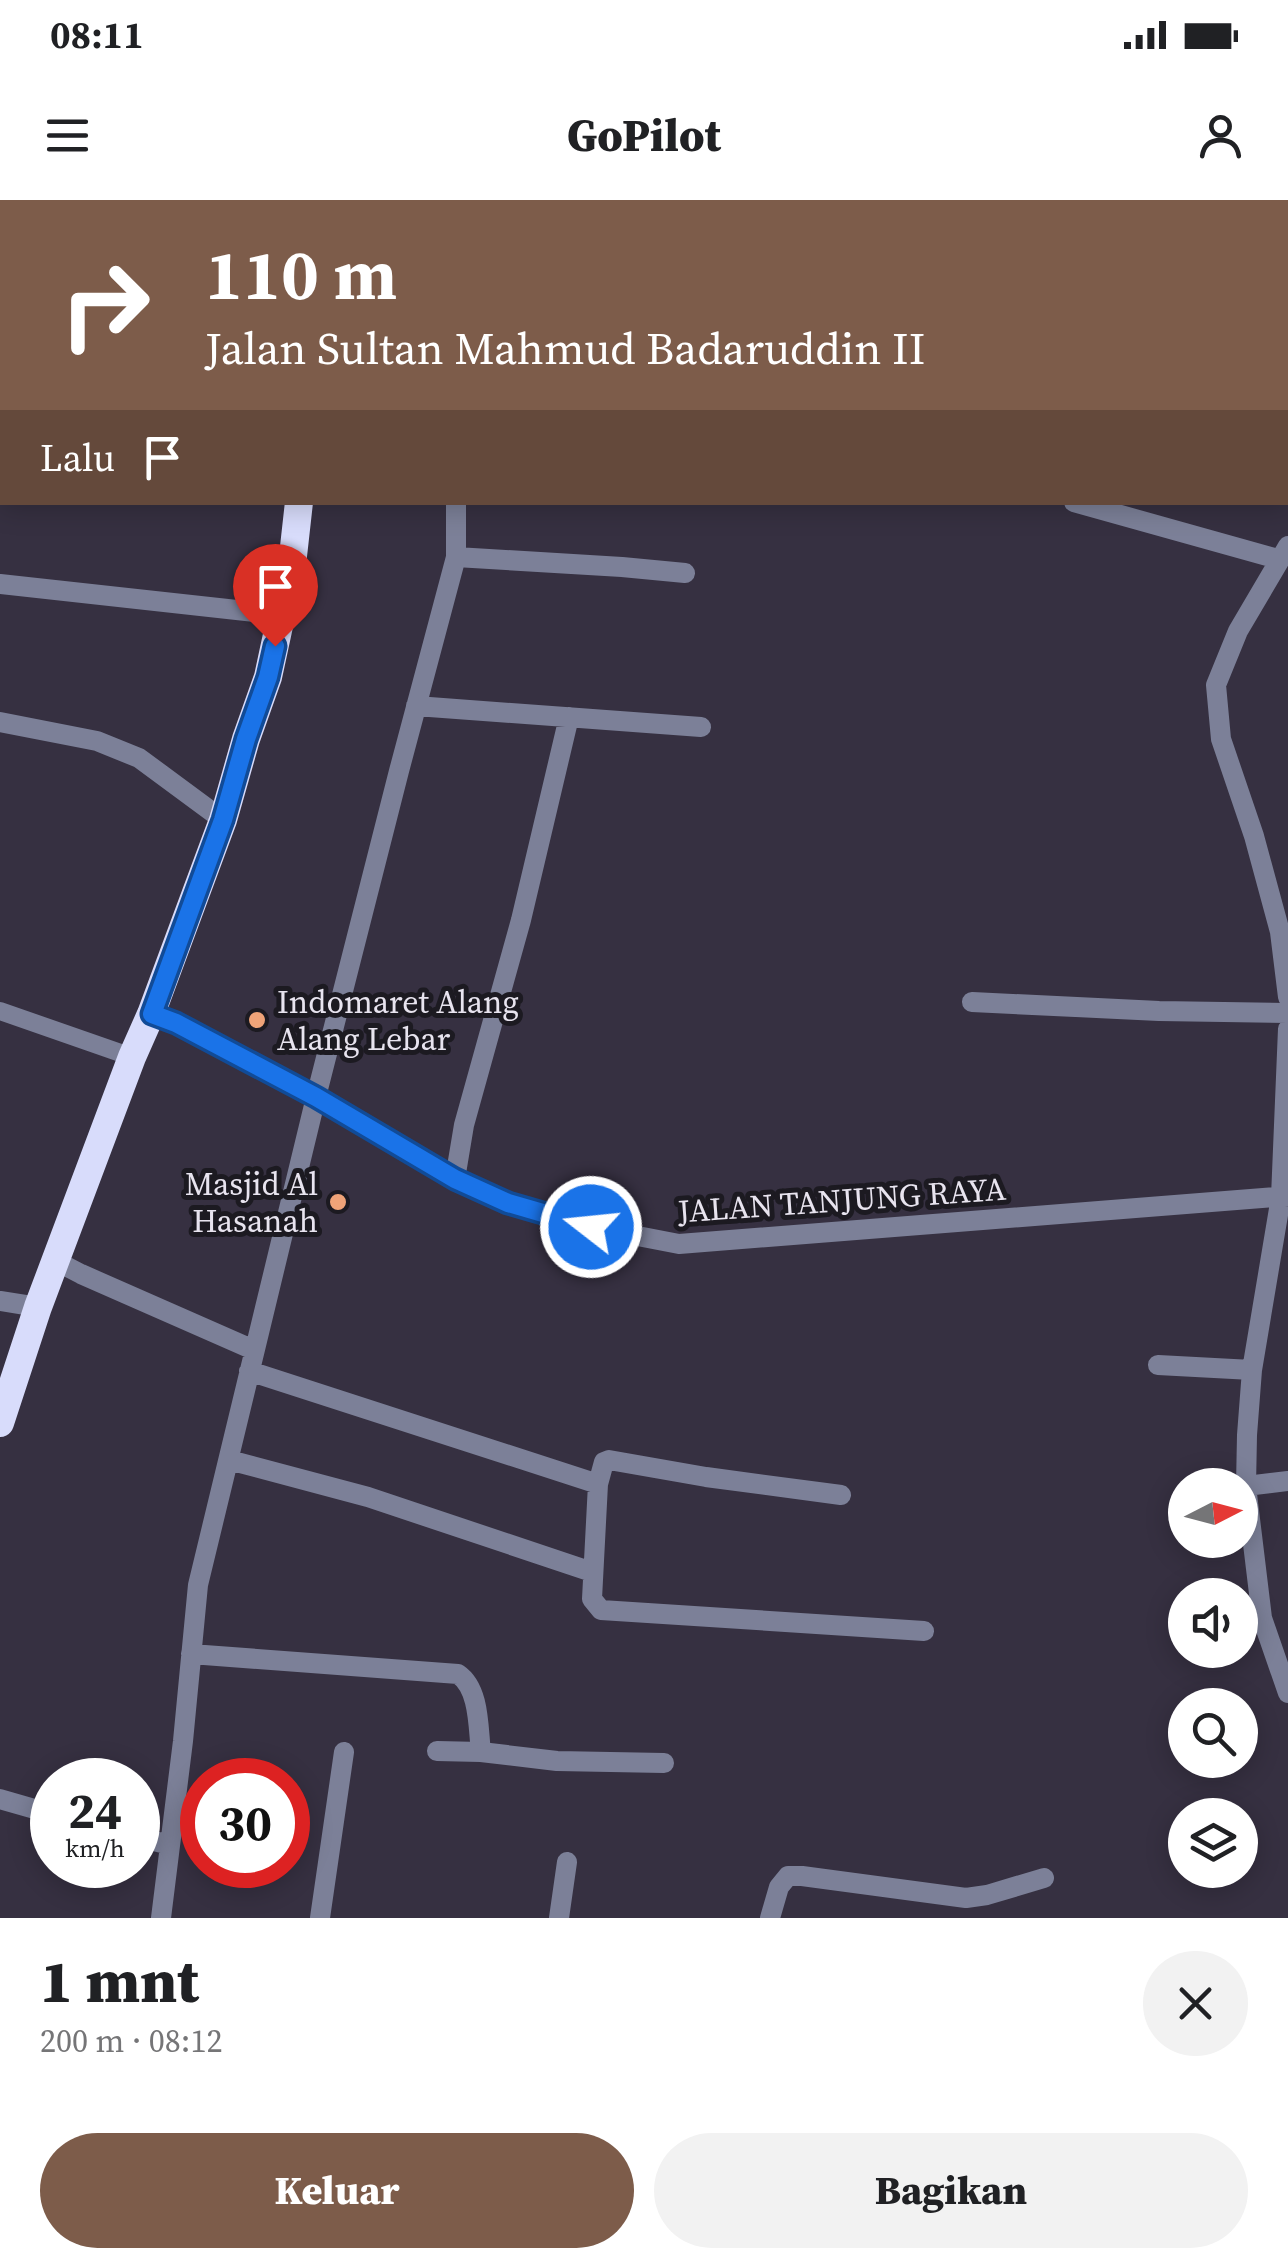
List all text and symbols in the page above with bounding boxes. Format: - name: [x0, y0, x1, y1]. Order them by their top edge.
- text: 08:11: [50, 9, 144, 61]
- text: GoPilot: [567, 104, 721, 166]
- icon: menu: [40, 108, 95, 163]
- icon: person: [1193, 108, 1248, 163]
- text: 110 m: [205, 226, 397, 322]
- icon: right: [40, 240, 170, 370]
- text: Jalan Sultan Mahmud Badaruddin II: [205, 317, 925, 379]
- icon: arrive: [135, 430, 190, 485]
- text: Lalu: [40, 432, 115, 484]
- pin: [233, 544, 318, 647]
- icon: arrive: [248, 559, 303, 614]
- place label: Indomaret Alang Alang Lebar: [277, 980, 519, 1061]
- marker: Indomaret Alang Alang Lebar: [246, 1009, 268, 1031]
- place label: Masjid Al Hasanah: [185, 1162, 318, 1243]
- street label: JALAN TANJUNG RAYA: [676, 1167, 1007, 1233]
- position arrow: [539, 1175, 643, 1279]
- marker: Masjid Al Hasanah: [327, 1191, 349, 1213]
- north arrow: [1168, 1468, 1258, 1558]
- map controls: [1168, 1468, 1258, 1888]
- button: sound: [1168, 1578, 1258, 1668]
- button: search: [1168, 1688, 1258, 1778]
- speed limit sign: 30: [180, 1758, 310, 1888]
- text: 24: [68, 1776, 122, 1845]
- button: layers: [1168, 1798, 1258, 1888]
- text: km/h: [65, 1831, 125, 1865]
- text: 1 mnt: [40, 1940, 199, 2022]
- button: close: [1143, 1951, 1248, 2056]
- text: 200 m · 08:12: [40, 2019, 222, 2063]
- button: Keluar: [40, 2133, 634, 2248]
- button: Bagikan: [654, 2133, 1248, 2248]

